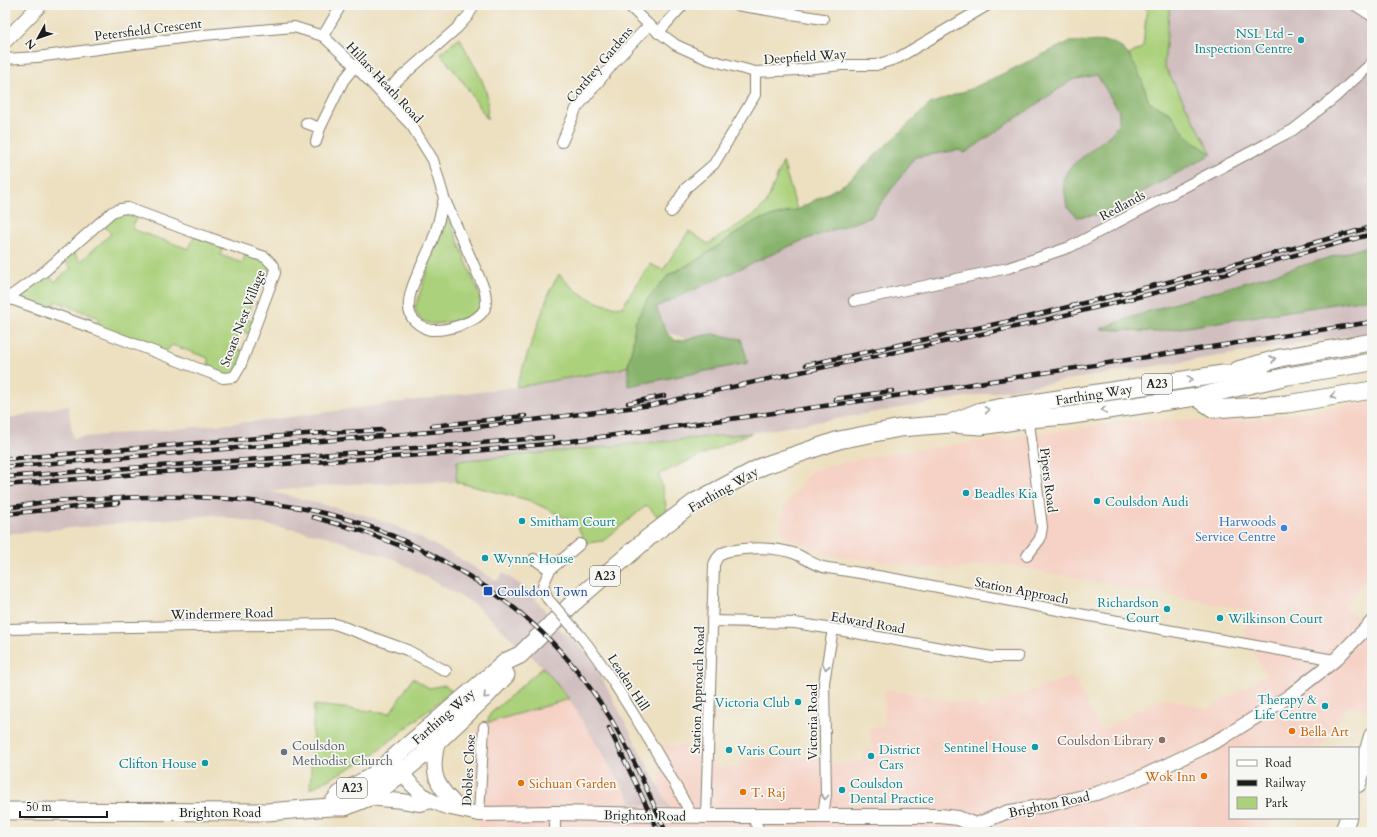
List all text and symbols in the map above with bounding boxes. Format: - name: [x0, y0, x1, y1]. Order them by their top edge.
- street label: Petersfield Crescent: [93, 14, 203, 46]
- north arrow: [18, 18, 58, 58]
- street label: Cordrey Gardens: [562, 23, 637, 107]
- place label: NSL Ltd - Inspection Centre: [1194, 25, 1293, 58]
- text: N: [22, 35, 40, 53]
- marker: NSL Ltd - Inspection Centre: [1296, 35, 1306, 45]
- street label: Hillars Heath Road: [342, 38, 427, 127]
- street label: Deepfield Way: [763, 45, 847, 69]
- street label: Redlands: [1096, 186, 1149, 225]
- street label: Stoats Nest Village: [216, 267, 270, 370]
- one-way arrow: [1270, 355, 1277, 364]
- road number: A23: [1142, 374, 1172, 394]
- one-way arrow: [1187, 375, 1193, 384]
- street label: Farthing Way: [1054, 380, 1134, 410]
- one-way arrow: [1330, 391, 1337, 400]
- one-way arrow: [1101, 405, 1107, 414]
- one-way arrow: [984, 406, 990, 415]
- street label: Pipers Road: [1035, 447, 1061, 514]
- street label: Farthing Way: [685, 463, 762, 517]
- place label: Beadles Kia: [974, 485, 1038, 503]
- marker: Beadles Kia: [961, 488, 971, 498]
- place label: Coulsdon Audi: [1105, 493, 1189, 511]
- marker: Coulsdon Audi: [1092, 496, 1102, 506]
- place label: Smitham Court: [530, 513, 615, 531]
- place label: Harwoods Service Centre: [1195, 513, 1276, 546]
- marker: Smitham Court: [517, 516, 527, 526]
- marker: Harwoods Service Centre: [1279, 523, 1289, 533]
- place label: Wynne House: [492, 550, 574, 568]
- marker: Wynne House: [480, 553, 490, 563]
- road number: A23: [590, 566, 620, 586]
- street label: Station Approach: [973, 573, 1070, 609]
- place label: Coulsdon Town: [497, 583, 589, 601]
- marker: Coulsdon Town: [482, 585, 494, 597]
- place label: Richardson Court: [1097, 594, 1160, 627]
- street label: Windermere Road: [170, 604, 274, 624]
- marker: Richardson Court: [1162, 604, 1172, 614]
- street label: Edward Road: [829, 608, 906, 638]
- place label: Wilkinson Court: [1227, 610, 1323, 628]
- marker: Wilkinson Court: [1215, 613, 1225, 623]
- street label: Station Approach Road: [687, 626, 709, 754]
- street label: Leaden Hill: [603, 651, 654, 715]
- one-way arrow: [823, 664, 831, 670]
- street label: Farthing Way: [408, 684, 479, 749]
- street label: Victoria Road: [804, 684, 822, 760]
- one-way arrow: [483, 691, 491, 699]
- place label: Therapy & Life Centre: [1254, 691, 1317, 724]
- place label: Victoria Club: [715, 694, 790, 712]
- marker: Victoria Club: [793, 697, 803, 707]
- marker: Therapy & Life Centre: [1320, 701, 1330, 711]
- place label: Bella Art: [1300, 723, 1349, 741]
- marker: Bella Art: [1287, 726, 1297, 736]
- place label: Coulsdon Library: [1057, 732, 1154, 750]
- street label: Dobles Close: [458, 733, 480, 807]
- marker: Coulsdon Library: [1157, 735, 1167, 745]
- place label: Coulsdon Methodist Church: [292, 737, 393, 770]
- place label: Sentinel House: [944, 739, 1027, 757]
- place label: District Cars: [879, 741, 920, 774]
- place label: Varis Court: [737, 742, 801, 760]
- marker: Sentinel House: [1030, 742, 1040, 752]
- marker: Varis Court: [724, 745, 734, 755]
- marker: Coulsdon Methodist Church: [279, 747, 289, 757]
- legend: [1229, 747, 1359, 819]
- marker: District Cars: [866, 751, 876, 761]
- place label: Clifton House: [119, 755, 197, 773]
- text: Road: [1265, 755, 1292, 771]
- marker: Clifton House: [200, 758, 210, 768]
- place label: Wok Inn: [1144, 768, 1197, 786]
- marker: Wok Inn: [1199, 771, 1209, 781]
- place label: Sichuan Garden: [529, 775, 617, 793]
- place label: Coulsdon Dental Practice: [850, 775, 934, 808]
- text: Railway: [1265, 775, 1307, 791]
- road number: A23: [337, 778, 367, 798]
- marker: Sichuan Garden: [516, 778, 526, 788]
- place label: T. Raj: [751, 784, 786, 802]
- marker: Coulsdon Dental Practice: [837, 785, 847, 795]
- marker: T. Raj: [738, 787, 748, 797]
- street label: Brighton Road: [1007, 788, 1091, 822]
- scale bar: [20, 793, 107, 819]
- one-way arrow: [821, 794, 830, 800]
- text: Park: [1265, 795, 1289, 811]
- text: 50 m: [26, 799, 53, 815]
- street label: Brighton Road: [179, 804, 261, 822]
- street label: Brighton Road: [604, 806, 686, 826]

